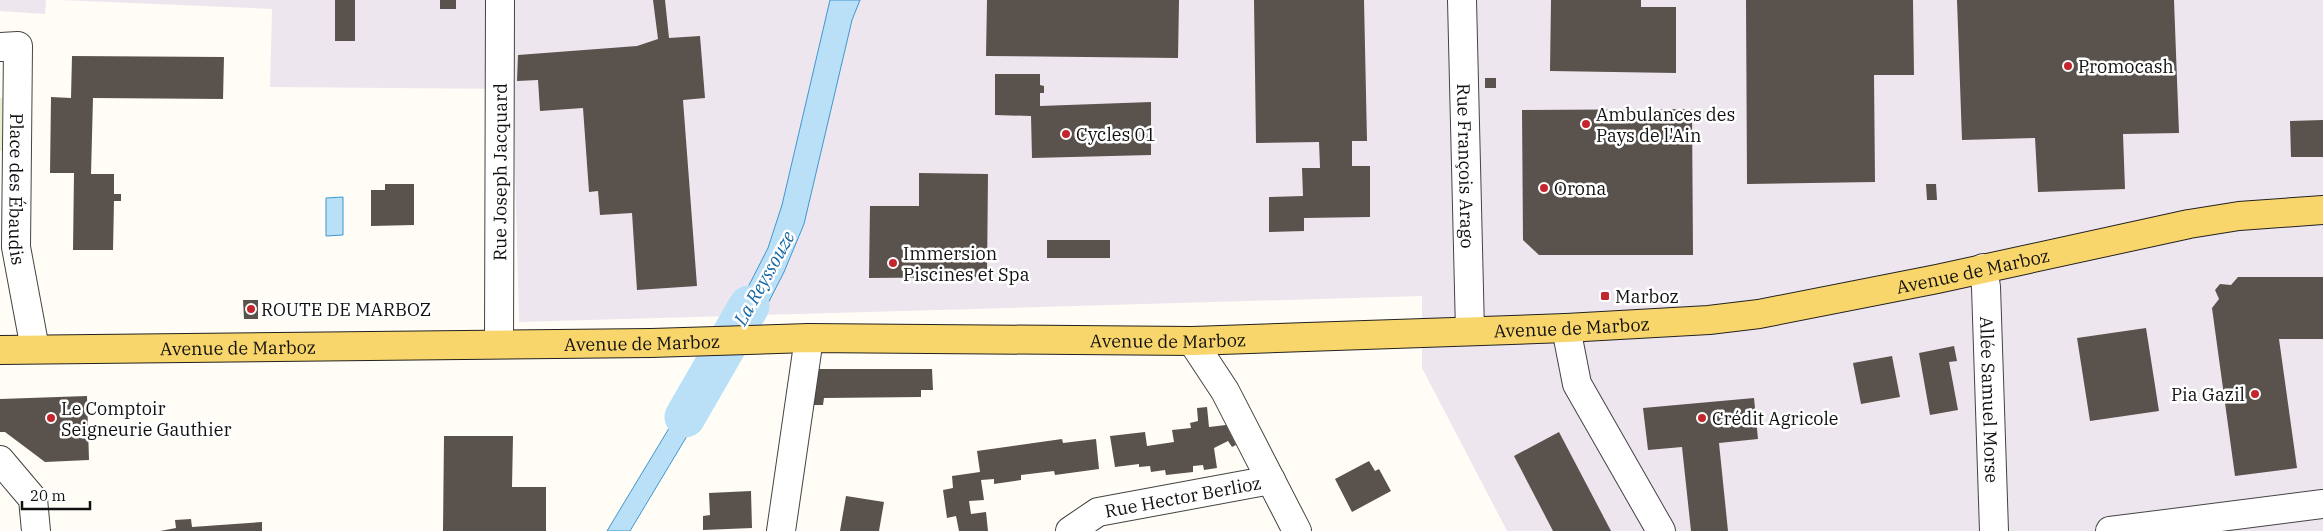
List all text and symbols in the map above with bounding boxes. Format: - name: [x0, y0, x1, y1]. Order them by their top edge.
- place label: Promocash: [2078, 55, 2174, 78]
- marker: Promocash: [2062, 60, 2074, 72]
- street label: Rue Joseph Jacquard: [488, 83, 511, 261]
- street label: Rue François Arago: [1453, 83, 1480, 249]
- place label: Ambulances des Pays de l'Ain: [1596, 103, 1735, 147]
- street label: Place des Ébaudis: [4, 113, 31, 267]
- marker: Ambulances des Pays de l'Ain: [1580, 118, 1592, 130]
- place label: Cycles 01: [1076, 123, 1156, 146]
- marker: Cycles 01: [1060, 128, 1072, 140]
- place label: Orona: [1554, 177, 1607, 200]
- marker: Orona: [1538, 182, 1550, 194]
- water label: La Reyssouze: [728, 226, 800, 330]
- place label: Immersion Piscines et Spa: [903, 242, 1030, 286]
- street label: Avenue de Marboz: [1894, 243, 2051, 298]
- marker: Immersion Piscines et Spa: [887, 257, 899, 269]
- place label: Marboz: [1615, 285, 1679, 308]
- marker: Marboz: [1599, 290, 1611, 302]
- place label: ROUTE DE MARBOZ: [261, 298, 431, 321]
- marker: ROUTE DE MARBOZ: [245, 303, 257, 315]
- street label: Avenue de Marboz: [1493, 312, 1650, 342]
- street label: Allée Samuel Morse: [1975, 316, 2004, 483]
- street label: Avenue de Marboz: [1090, 328, 1246, 353]
- street label: Avenue de Marboz: [564, 329, 720, 355]
- street label: Avenue de Marboz: [160, 335, 316, 360]
- place label: Pia Gazil: [2171, 383, 2245, 406]
- marker: Pia Gazil: [2249, 388, 2261, 400]
- place label: Le Comptoir Seigneurie Gauthier: [61, 397, 231, 441]
- place label: Crédit Agricole: [1712, 407, 1838, 430]
- marker: Le Comptoir Seigneurie Gauthier: [45, 412, 57, 424]
- marker: Crédit Agricole: [1696, 412, 1708, 424]
- street label: Rue Hector Berlioz: [1103, 471, 1263, 522]
- scale bar: [22, 478, 90, 510]
- text: 20 m: [30, 486, 66, 505]

